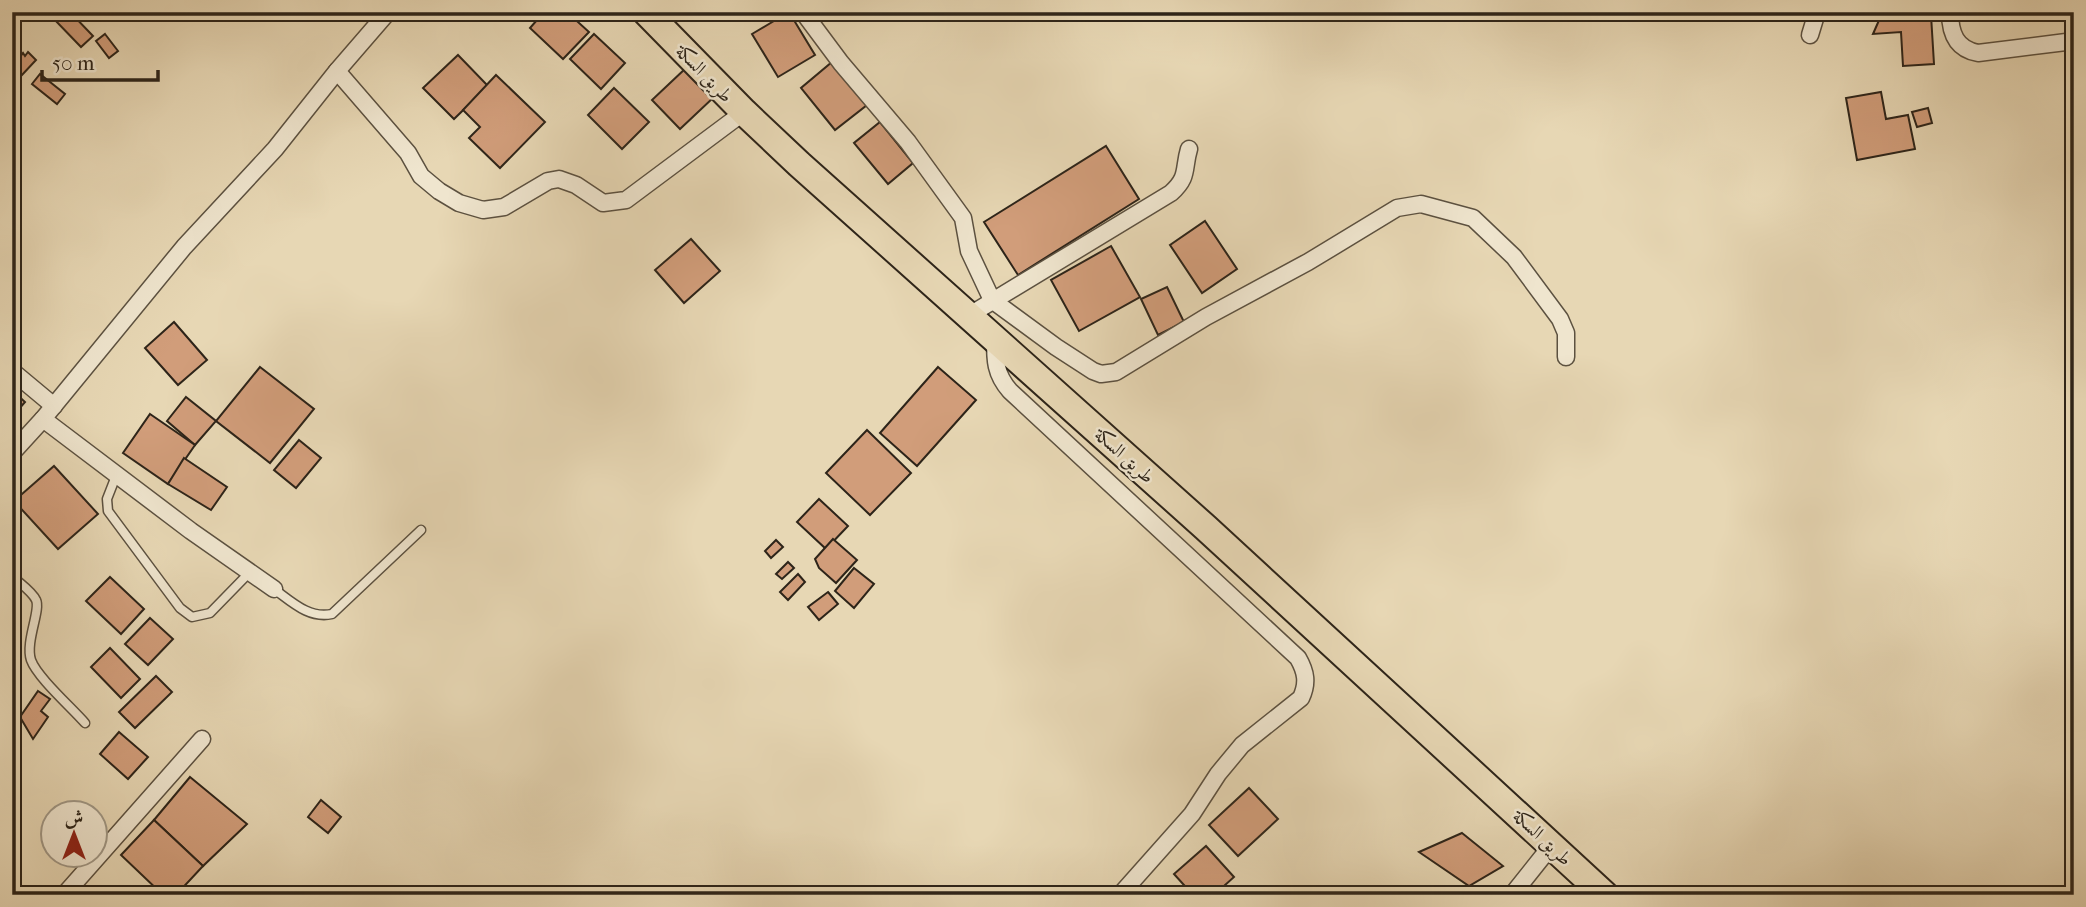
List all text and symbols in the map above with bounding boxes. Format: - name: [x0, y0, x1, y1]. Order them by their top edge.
- scale bar: [42, 38, 158, 82]
- street label: طريق السكة: [670, 39, 737, 108]
- text: 50 m: [52, 51, 95, 75]
- street label: طريق السكة: [1089, 423, 1159, 489]
- north arrow: [38, 799, 108, 869]
- street label: طريق السكة: [1507, 804, 1576, 871]
- text: ش: [65, 807, 83, 829]

